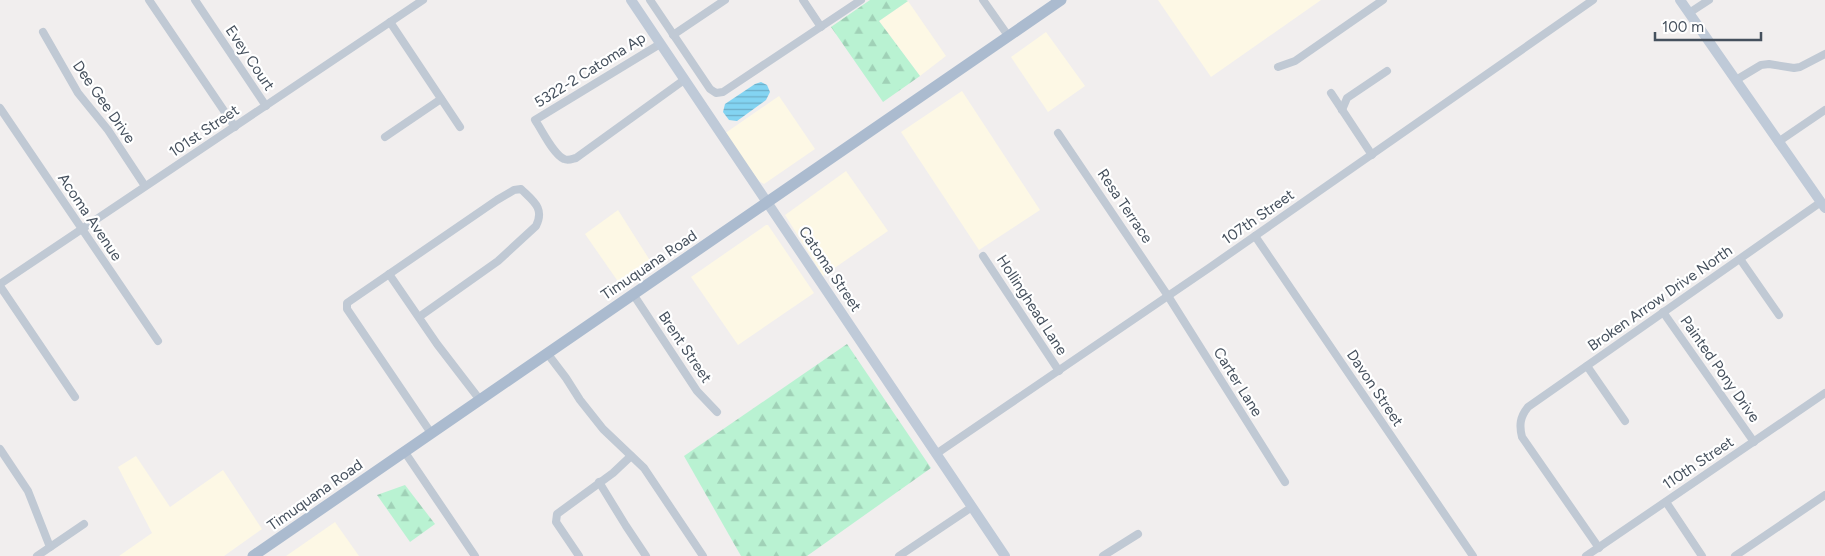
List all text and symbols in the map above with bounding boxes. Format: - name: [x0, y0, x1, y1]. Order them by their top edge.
- scale bar: [1655, 10, 1761, 42]
- text: 100 m: [1662, 18, 1704, 36]
- street label: Evey Court: [222, 22, 279, 94]
- street label: 5322-2 Catoma Ap: [531, 28, 649, 112]
- street label: Dee Gee Drive: [69, 57, 139, 147]
- street label: 101st Street: [166, 101, 243, 161]
- street label: Resa Terrace: [1094, 165, 1156, 247]
- street label: Acoma Avenue: [54, 170, 126, 264]
- street label: 107th Street: [1219, 185, 1298, 248]
- street label: Catoma Street: [795, 223, 865, 315]
- street label: Timuquana Road: [598, 226, 700, 304]
- street label: Broken Arrow Drive North: [1584, 241, 1736, 355]
- street label: Hollinghead Lane: [993, 251, 1071, 359]
- street label: Brent Street: [655, 308, 716, 386]
- street label: Painted Pony Drive: [1676, 312, 1764, 426]
- street label: Carter Lane: [1210, 344, 1266, 420]
- street label: Davon Street: [1343, 346, 1407, 430]
- street label: 110th Street: [1659, 433, 1737, 493]
- street label: Timuquana Road: [264, 456, 366, 534]

